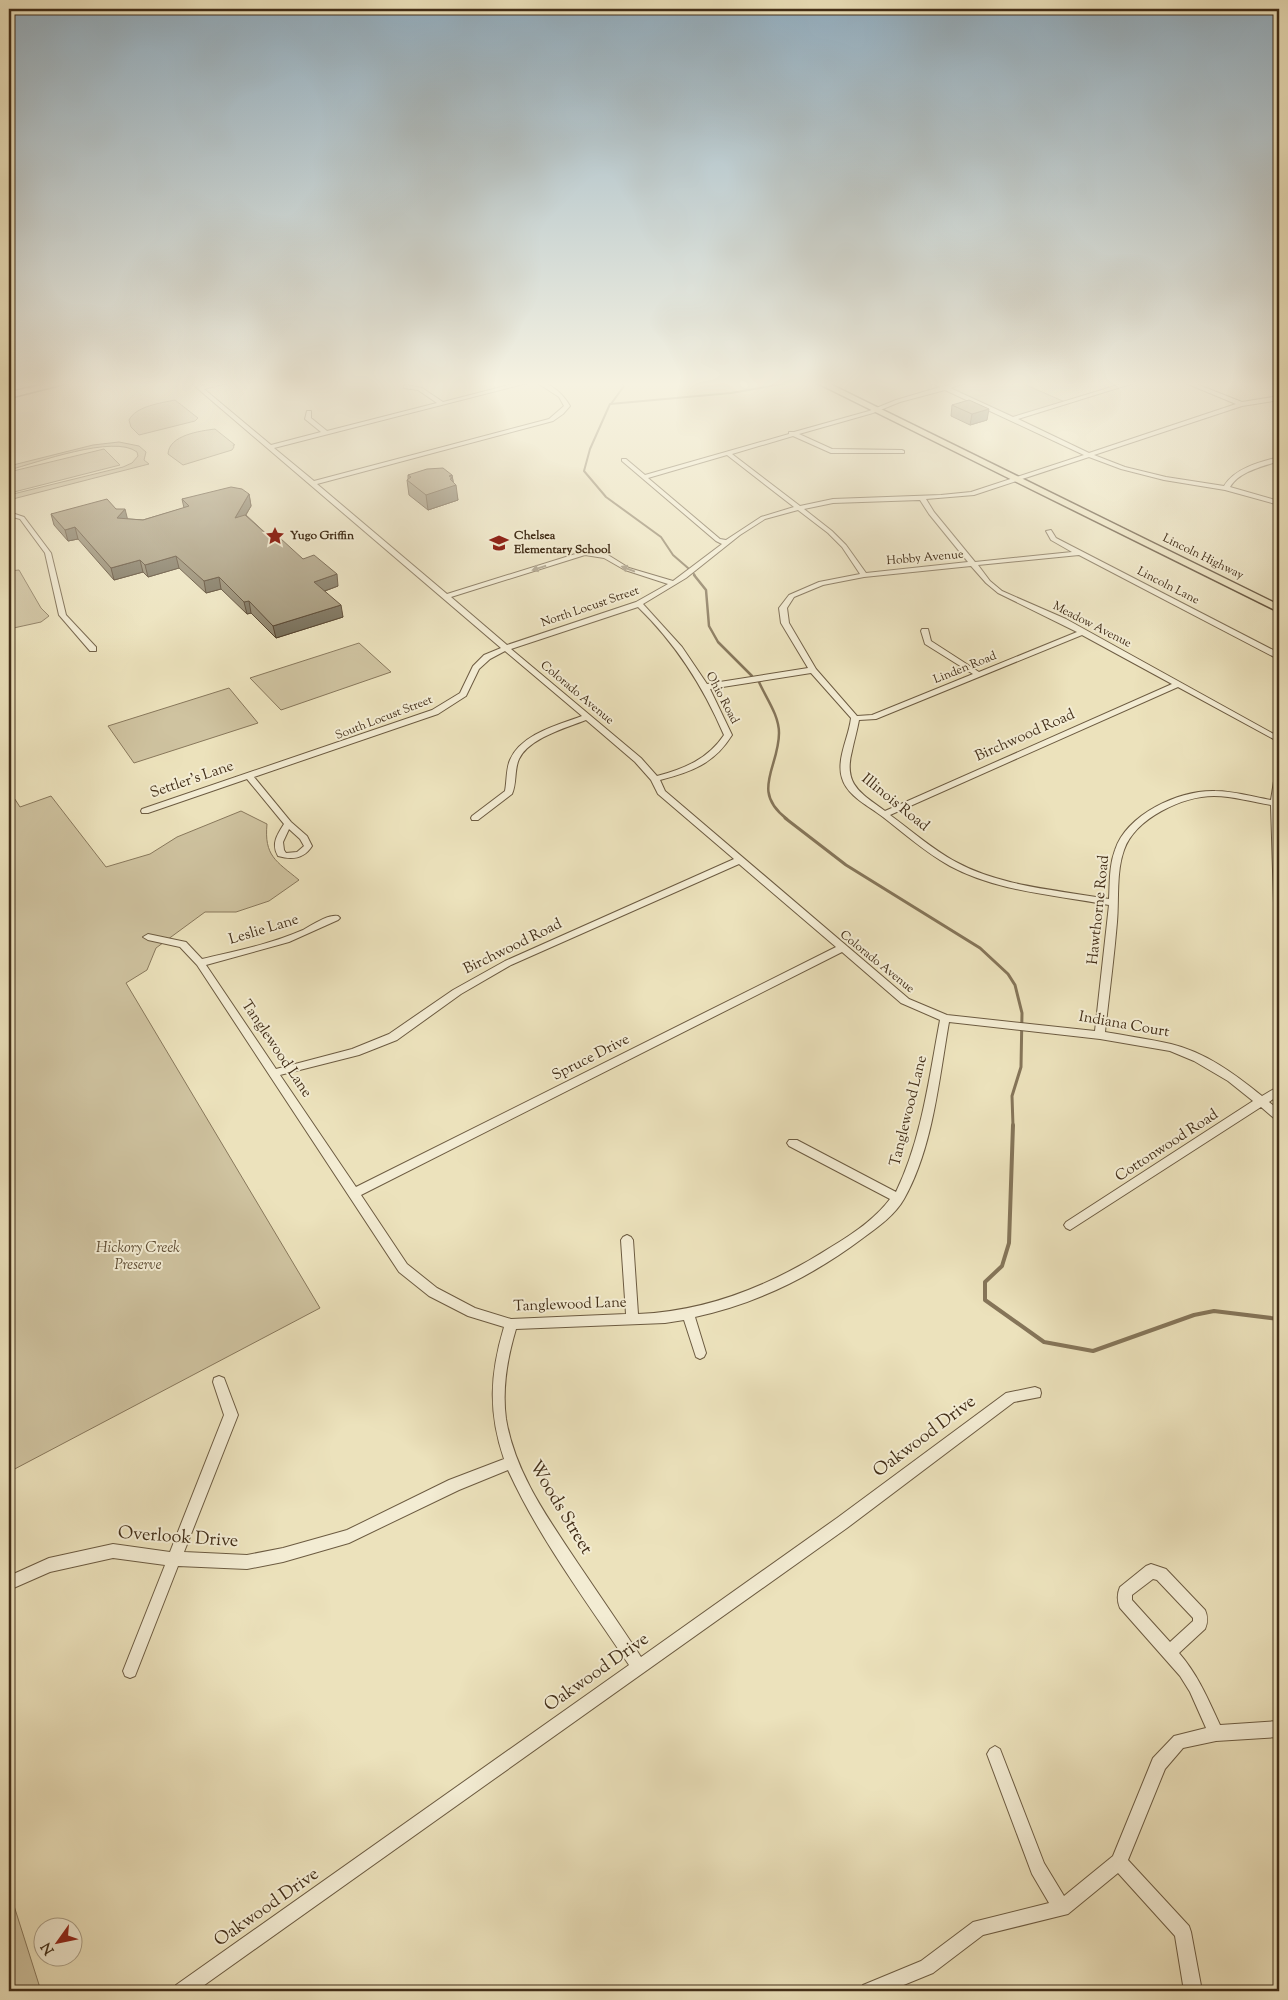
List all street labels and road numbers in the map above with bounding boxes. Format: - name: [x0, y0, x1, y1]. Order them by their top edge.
- street label: Lincoln Highway: [1159, 530, 1247, 584]
- street label: Hobby Avenue: [886, 546, 965, 570]
- street label: Lincoln Lane: [1134, 563, 1203, 610]
- street label: North Locust Street: [539, 582, 641, 632]
- street label: Meadow Avenue: [1049, 597, 1135, 653]
- street label: Linden Road: [931, 647, 999, 689]
- street label: Colorado Avenue: [536, 657, 618, 730]
- street label: Ohio Road: [701, 669, 743, 727]
- street label: South Locust Street: [333, 691, 435, 745]
- street label: Birchwood Road: [972, 704, 1079, 767]
- street label: Settler's Lane: [147, 756, 237, 804]
- street label: Illinois Road: [857, 769, 934, 837]
- street label: Hawthorne Road: [1083, 854, 1115, 966]
- street label: Leslie Lane: [226, 909, 302, 951]
- street label: Birchwood Road: [460, 914, 566, 980]
- street label: Colorado Avenue: [836, 926, 918, 998]
- street label: Tanglewood Lane: [236, 996, 316, 1102]
- street label: Indiana Court: [1077, 1007, 1171, 1043]
- street label: Spruce Drive: [549, 1029, 633, 1087]
- street label: Tanglewood Lane: [885, 1053, 933, 1169]
- street label: Cottonwood Road: [1111, 1104, 1223, 1187]
- street label: Tanglewood Lane: [513, 1293, 627, 1317]
- street label: Oakwood Drive: [868, 1390, 982, 1484]
- street label: Woods Street: [522, 1456, 598, 1560]
- street label: Overlook Drive: [117, 1521, 239, 1555]
- street label: Oakwood Drive: [539, 1627, 655, 1719]
- street label: Oakwood Drive: [209, 1862, 325, 1954]

